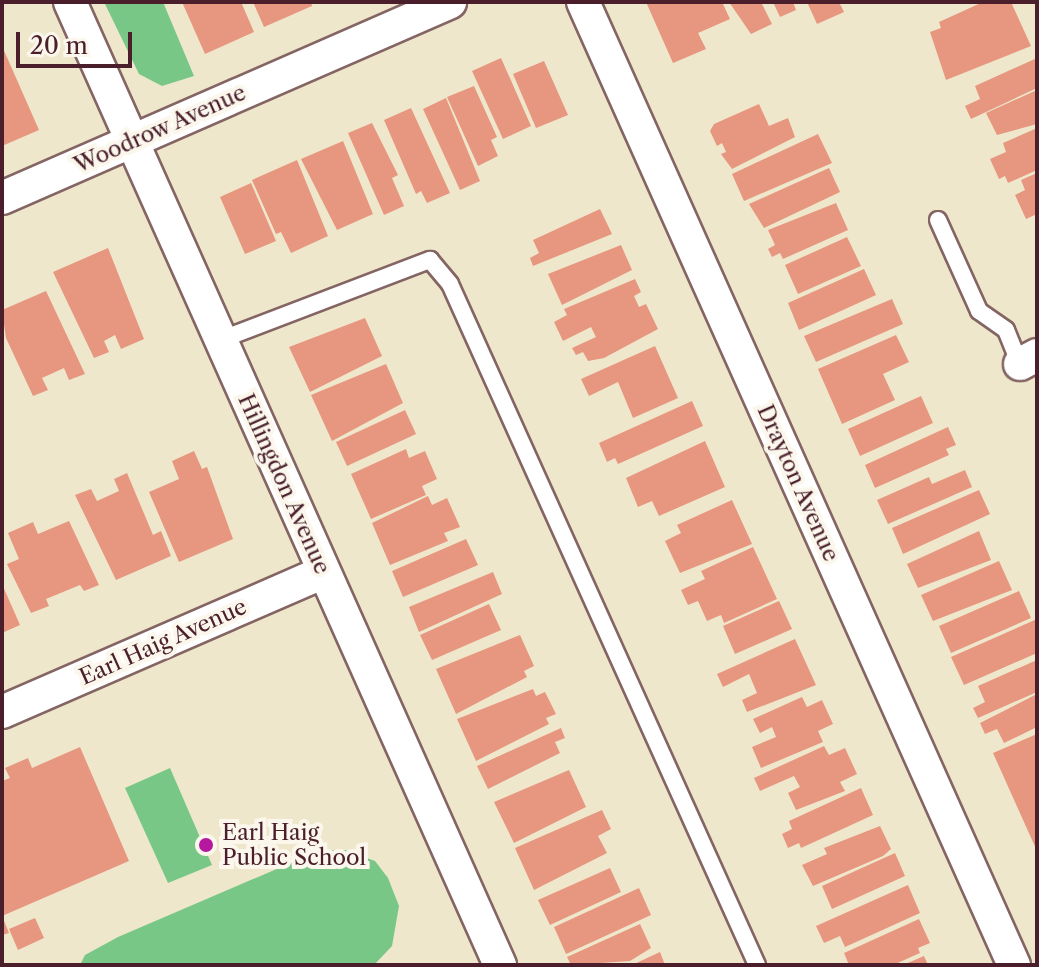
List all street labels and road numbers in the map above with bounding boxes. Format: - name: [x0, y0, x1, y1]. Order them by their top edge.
- street label: Woodrow Avenue: [69, 79, 251, 179]
- street label: Hillingdon Avenue: [232, 389, 336, 579]
- street label: Drayton Avenue: [751, 400, 845, 566]
- street label: Earl Haig Avenue: [75, 593, 251, 691]

